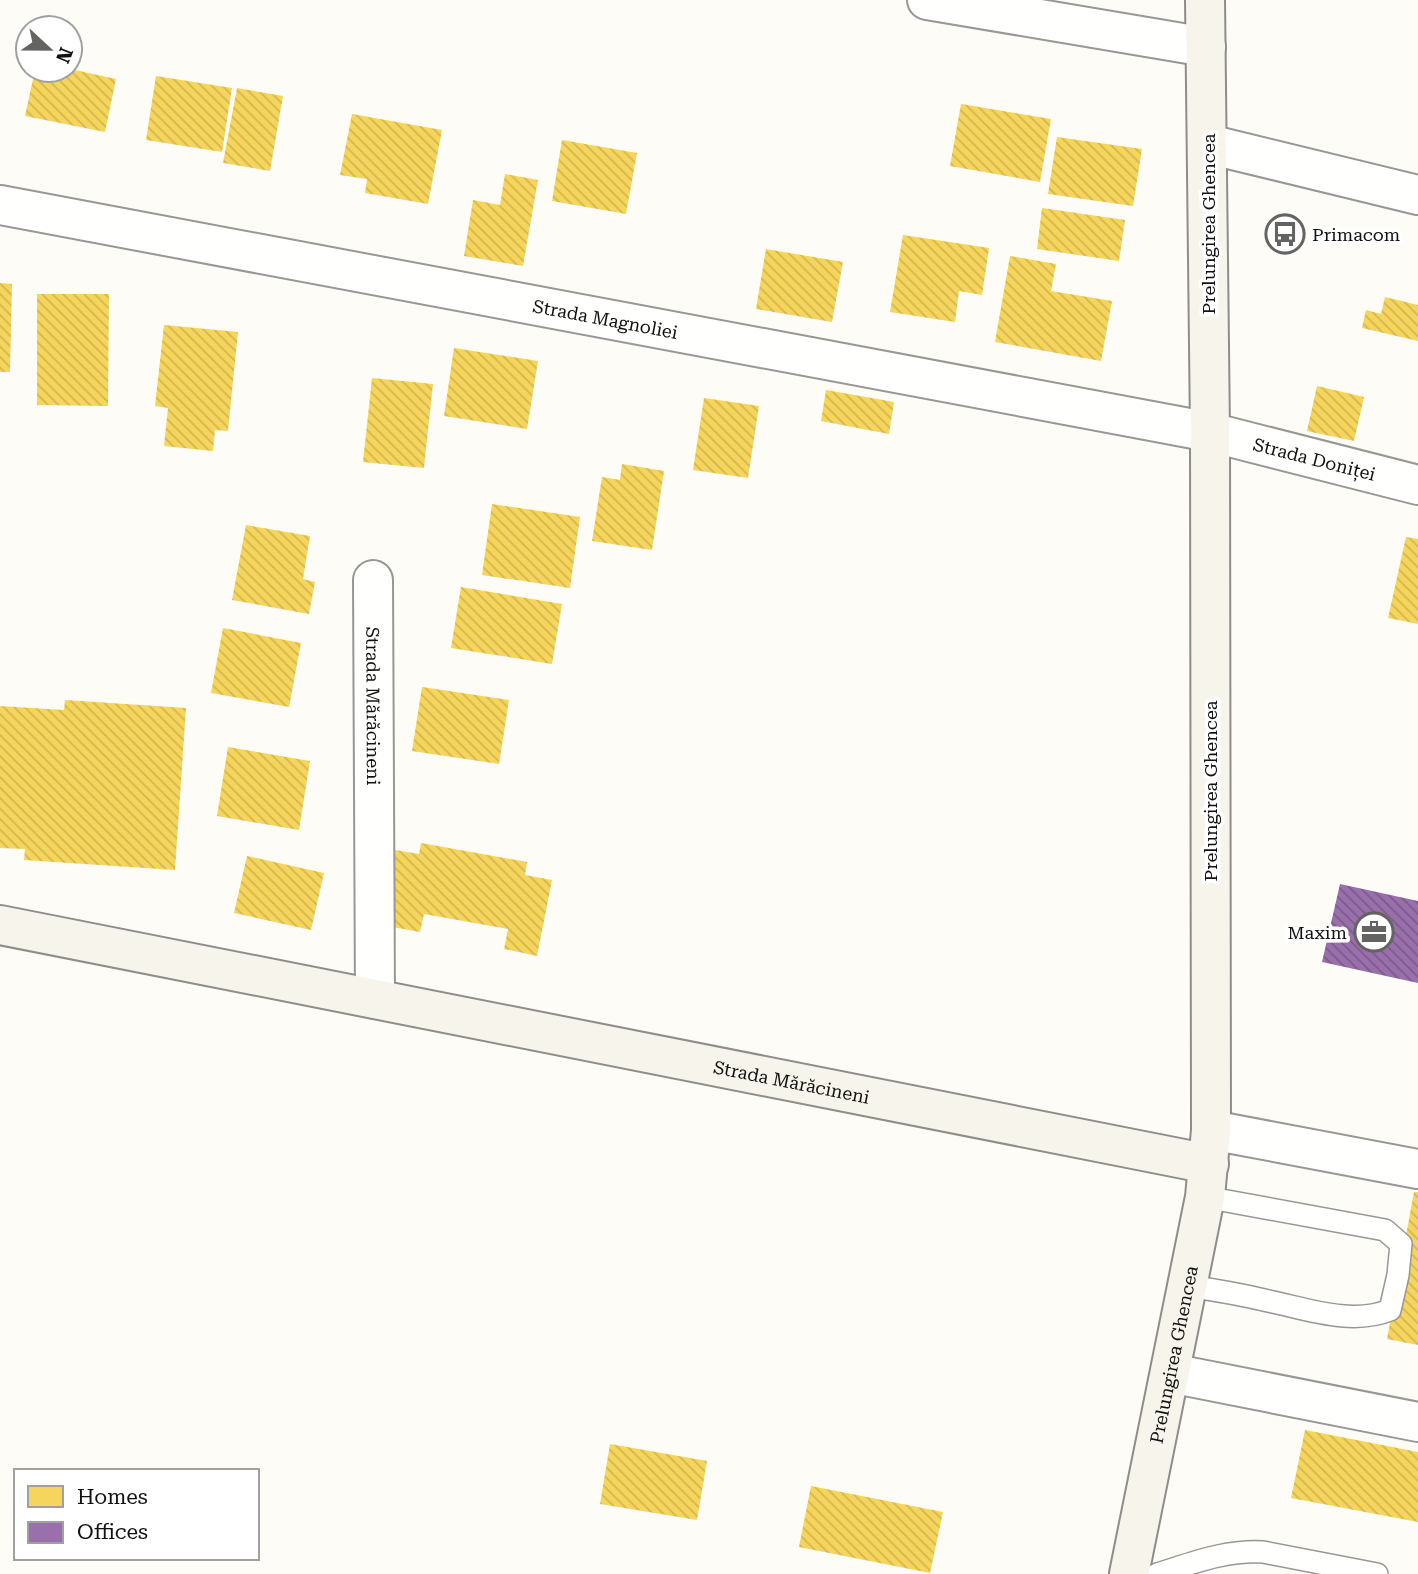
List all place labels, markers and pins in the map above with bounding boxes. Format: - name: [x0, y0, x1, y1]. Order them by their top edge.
- bus stop icon: Primacom: [1264, 213, 1306, 255]
- place label: Primacom: [1312, 224, 1400, 245]
- office icon: Maxim: [1353, 911, 1395, 953]
- place label: Maxim: [1287, 922, 1347, 943]

